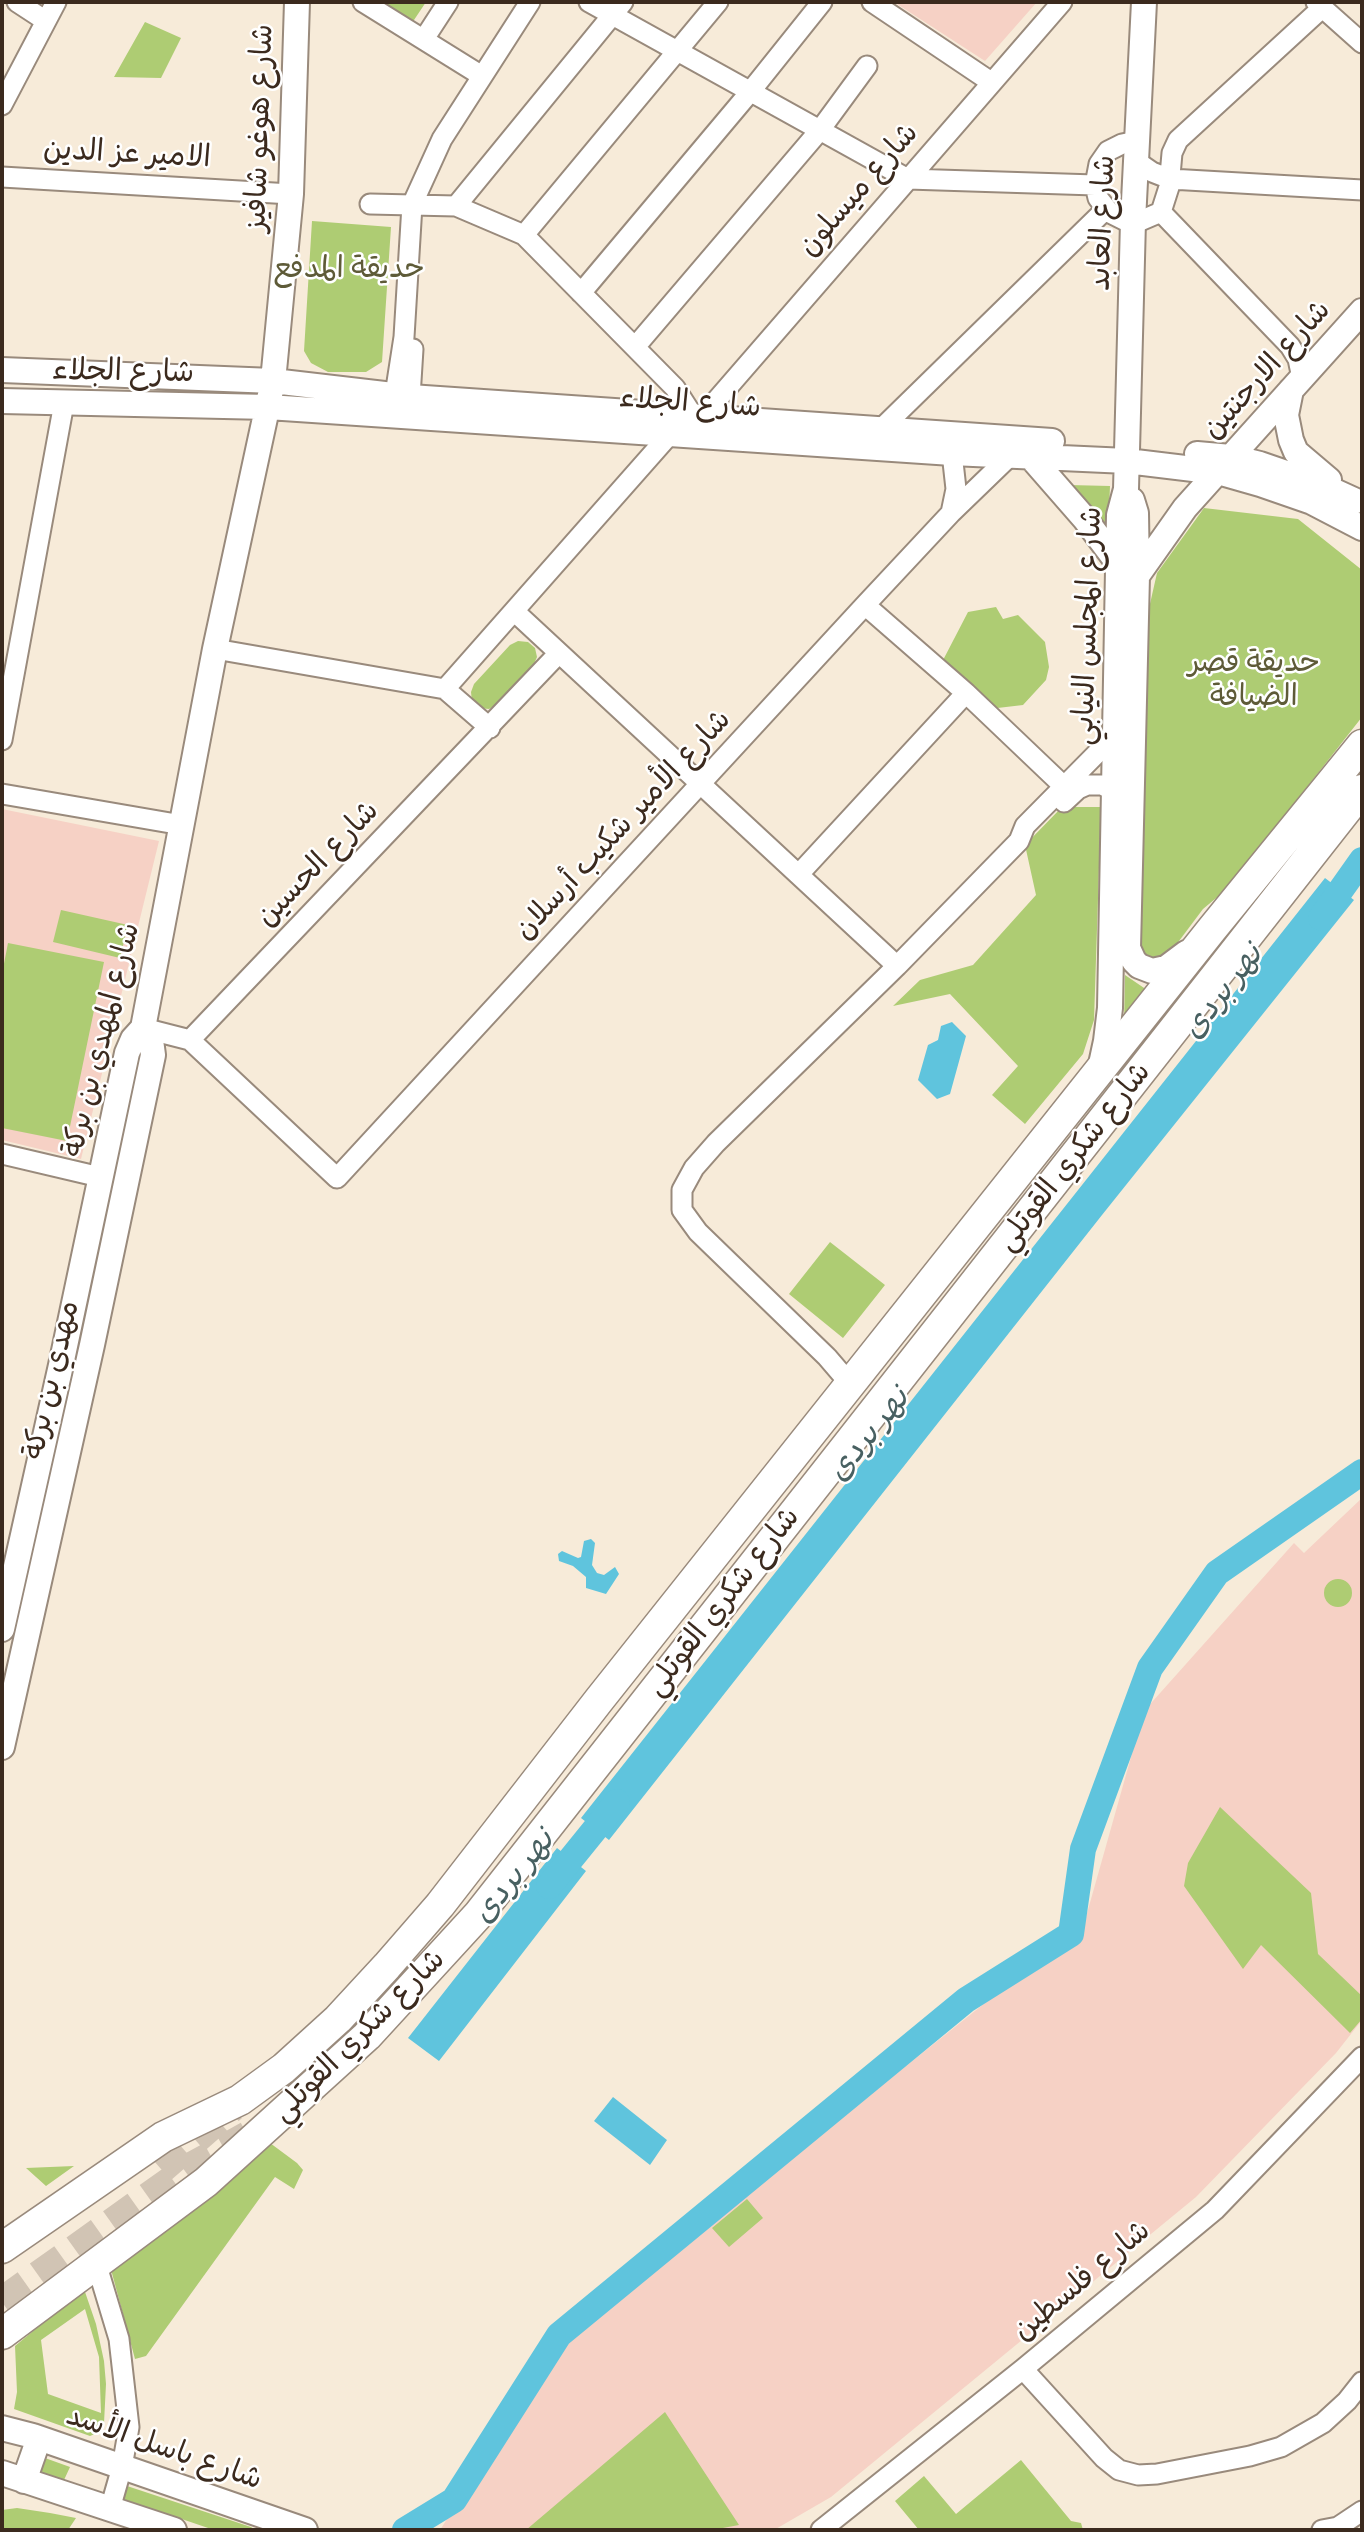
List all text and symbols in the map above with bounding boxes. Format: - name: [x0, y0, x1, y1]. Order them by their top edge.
- street label: شارع هوغو شافيز: [238, 24, 282, 232]
- street label: شارع ميسلون: [791, 116, 927, 264]
- street label: الامير عز الدين: [42, 132, 212, 176]
- street label: شارع العابد: [1083, 154, 1123, 292]
- park label: حديقة المدفع: [273, 251, 425, 287]
- street label: شارع الارجنتين: [1195, 293, 1339, 447]
- street label: شارع الجلاء: [52, 353, 194, 391]
- street label: شارع الجلاء: [618, 380, 762, 426]
- street label: شارع المجلس النيابي: [1066, 506, 1110, 746]
- park label: حديقة قصر الضيافة: [1188, 645, 1320, 716]
- street label: شارع الأمير شكيب أرسلان: [507, 702, 739, 948]
- street label: شارع الحسين: [249, 793, 387, 935]
- street label: شارع المهدي بن بركة: [55, 919, 149, 1161]
- water label: نهر بردى: [1174, 937, 1272, 1047]
- street label: شارع شكري القوتلي: [989, 1055, 1159, 1259]
- street label: مهدي بن بركة: [16, 1297, 88, 1463]
- water label: نهر بردى: [820, 1380, 918, 1490]
- street label: شارع شكري القوتلي: [638, 1500, 808, 1704]
- water label: نهر بردى: [465, 1822, 563, 1932]
- street label: شارع شكري القوتلي: [265, 1942, 453, 2130]
- street label: شارع فلسطين: [1006, 2213, 1158, 2349]
- street label: شارع باسل الأسد: [61, 2398, 267, 2498]

